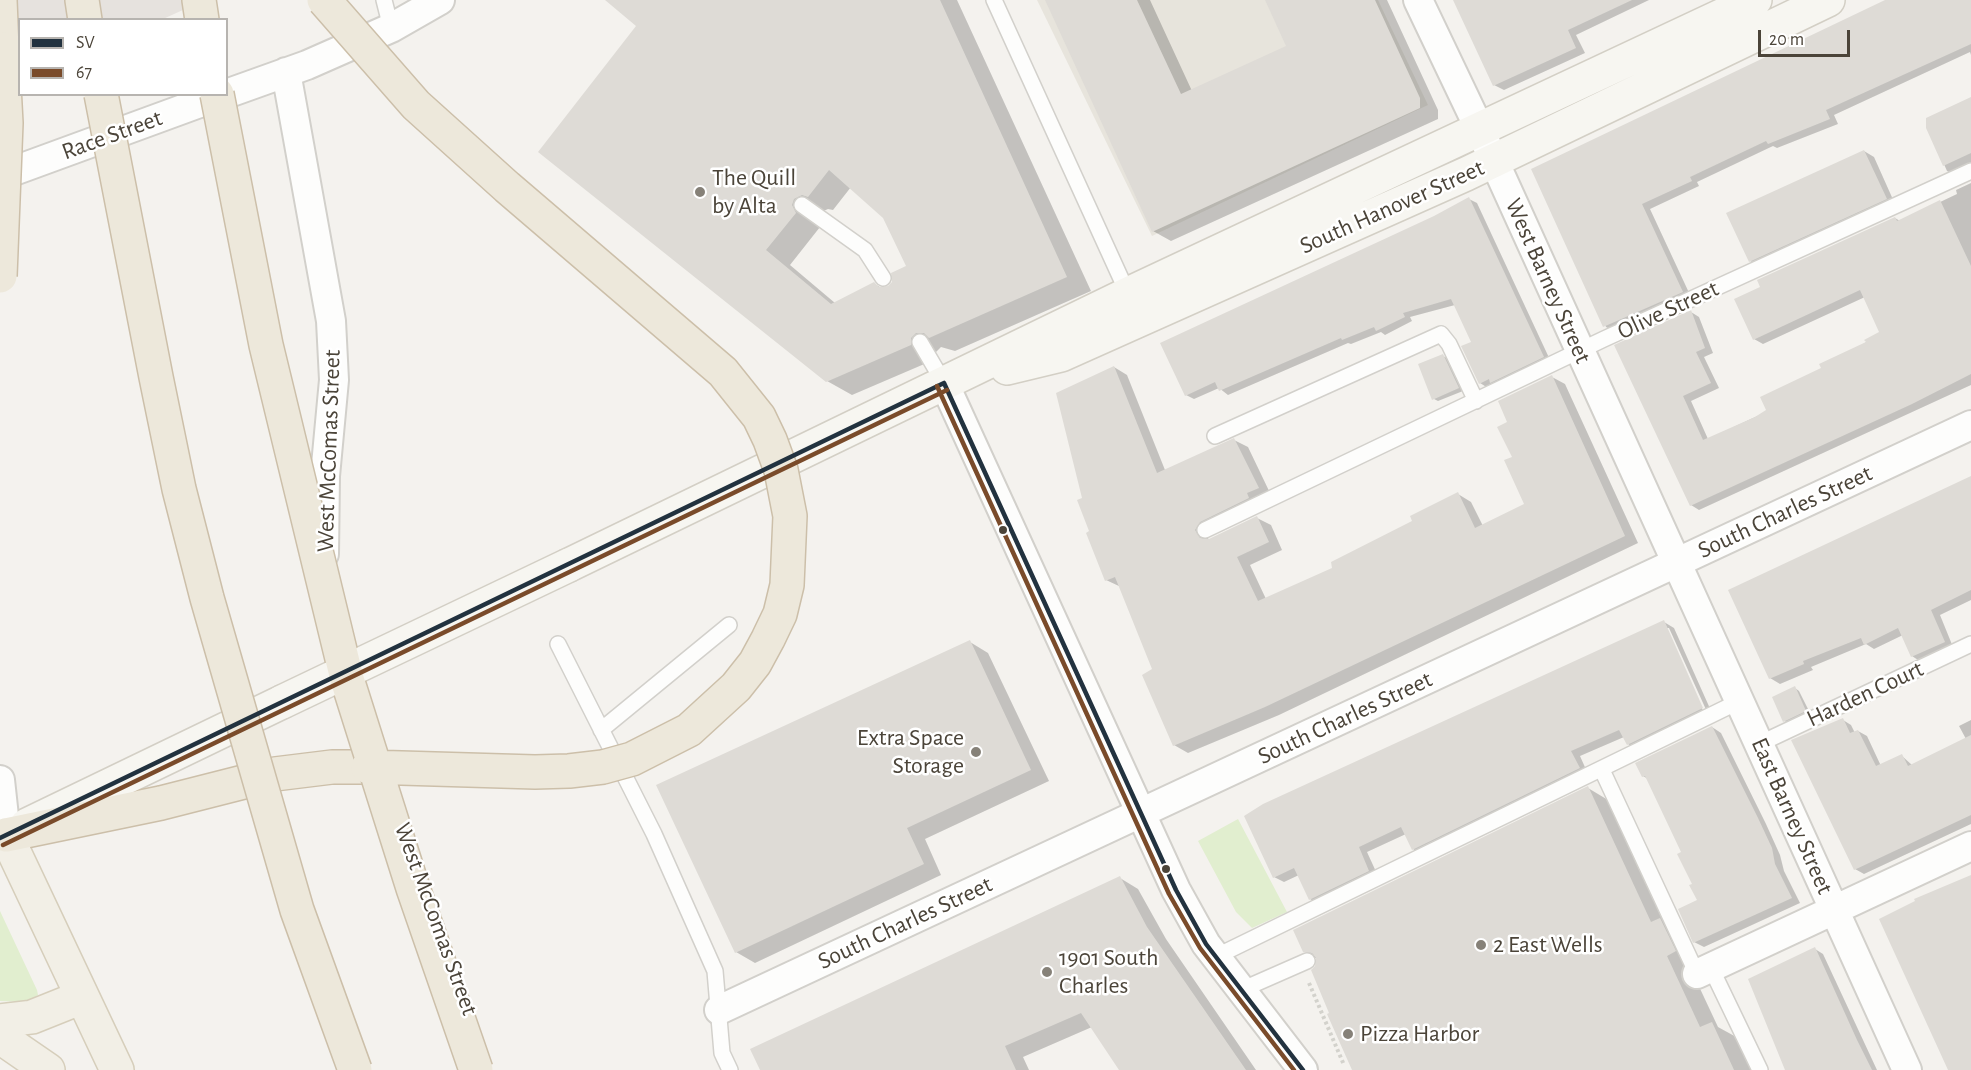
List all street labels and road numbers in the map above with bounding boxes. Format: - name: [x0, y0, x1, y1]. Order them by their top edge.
- street label: Race Street: [58, 104, 166, 166]
- street label: South Hanover Street: [1295, 153, 1489, 261]
- street label: West Barney Street: [1499, 194, 1597, 368]
- street label: Olive Street: [1613, 274, 1723, 346]
- street label: West McComas Street: [311, 349, 347, 553]
- street label: South Charles Street: [1693, 459, 1877, 565]
- street label: Harden Court: [1802, 654, 1928, 734]
- street label: South Charles Street: [1253, 665, 1437, 771]
- street label: East Barney Street: [1745, 733, 1839, 899]
- street label: West McComas Street: [388, 819, 484, 1019]
- street label: South Charles Street: [813, 870, 997, 976]

